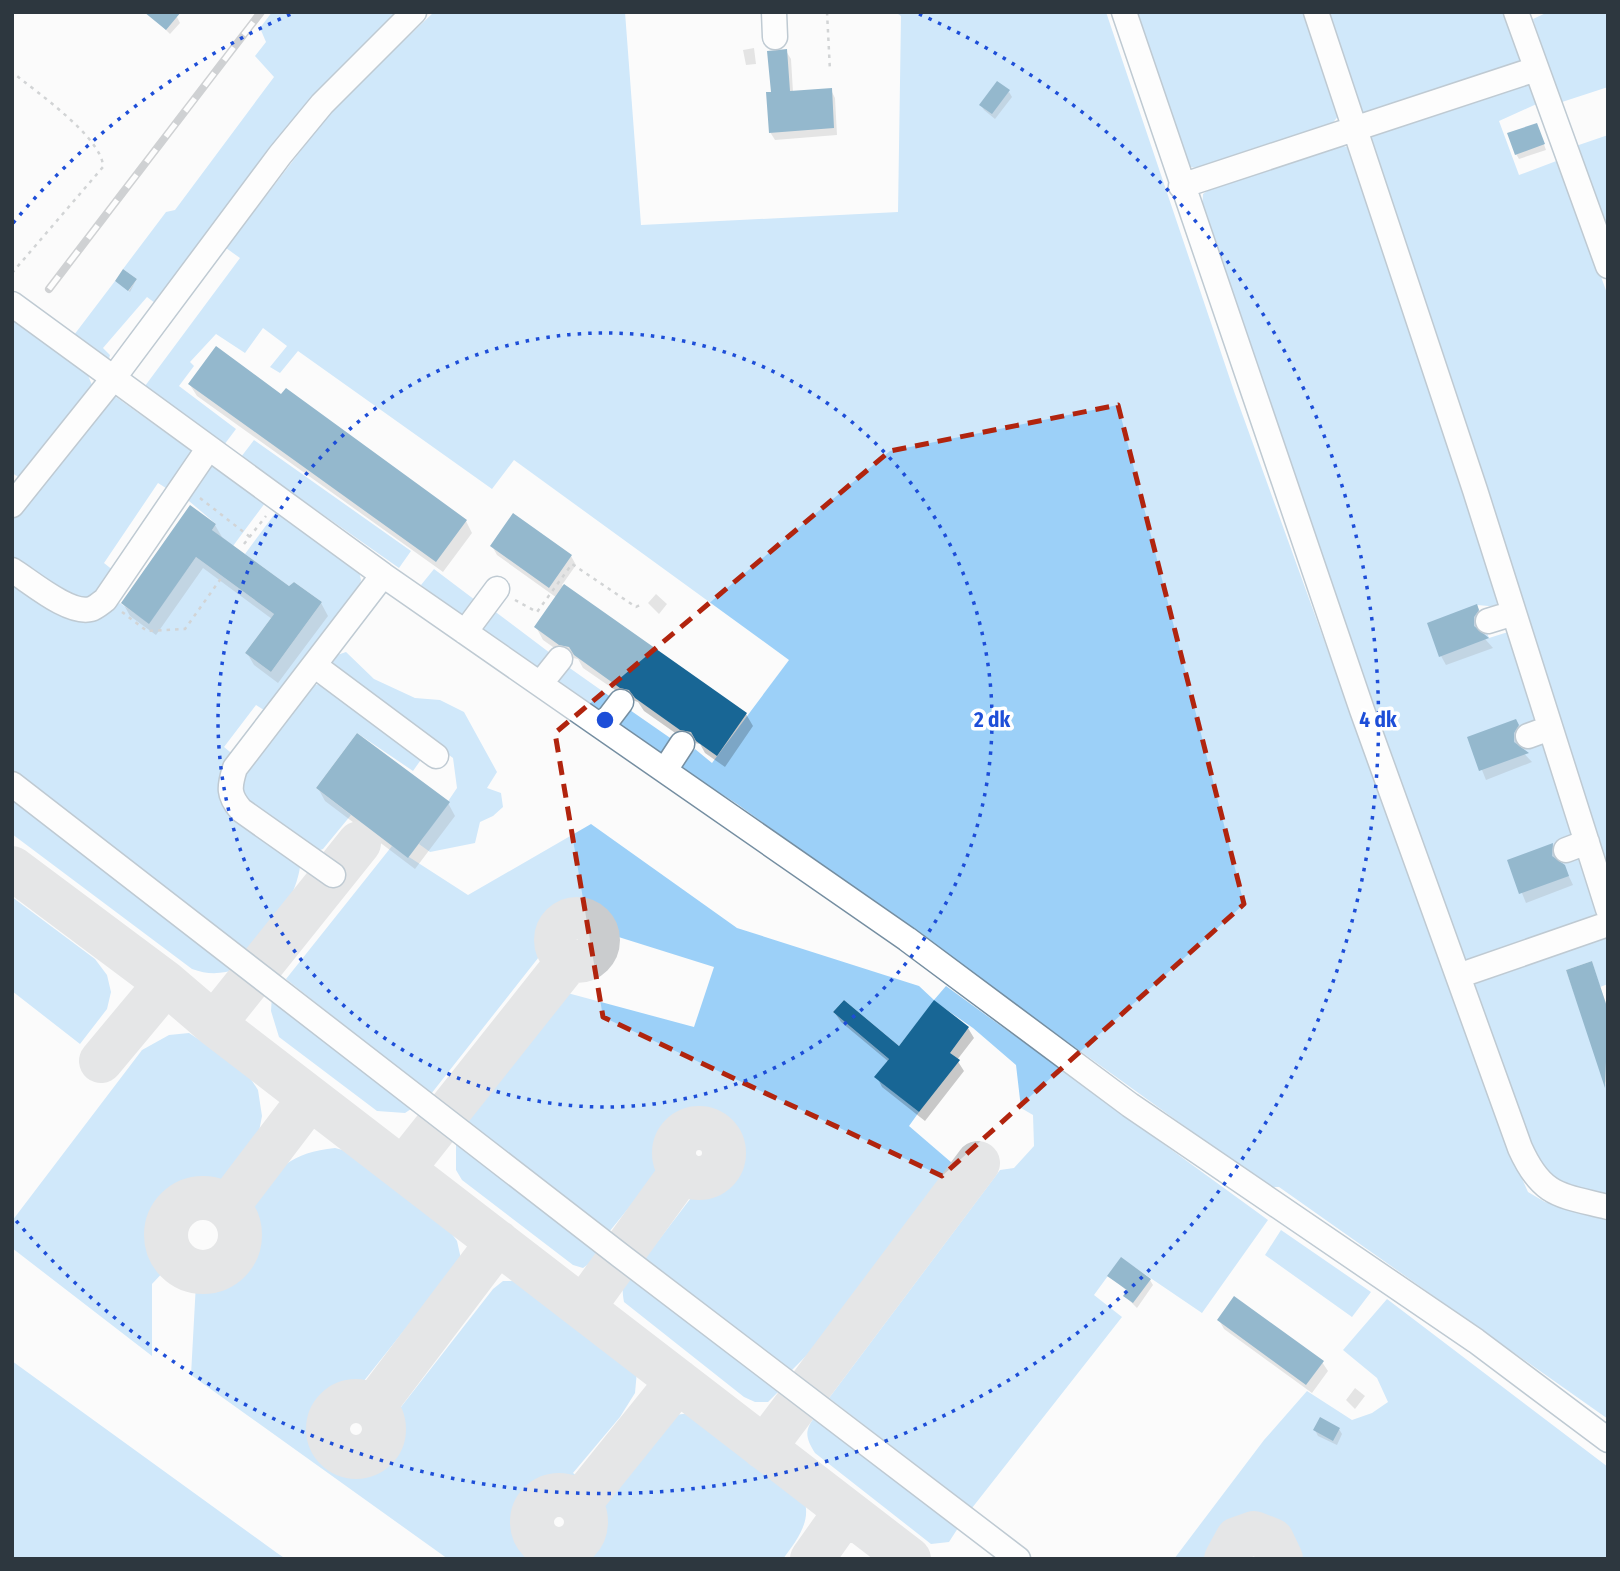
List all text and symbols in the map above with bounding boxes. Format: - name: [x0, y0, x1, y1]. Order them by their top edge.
- text: 2 dk: [973, 707, 1010, 733]
- text: 4 dk: [1359, 707, 1397, 733]
- centre of rings: [593, 708, 617, 732]

